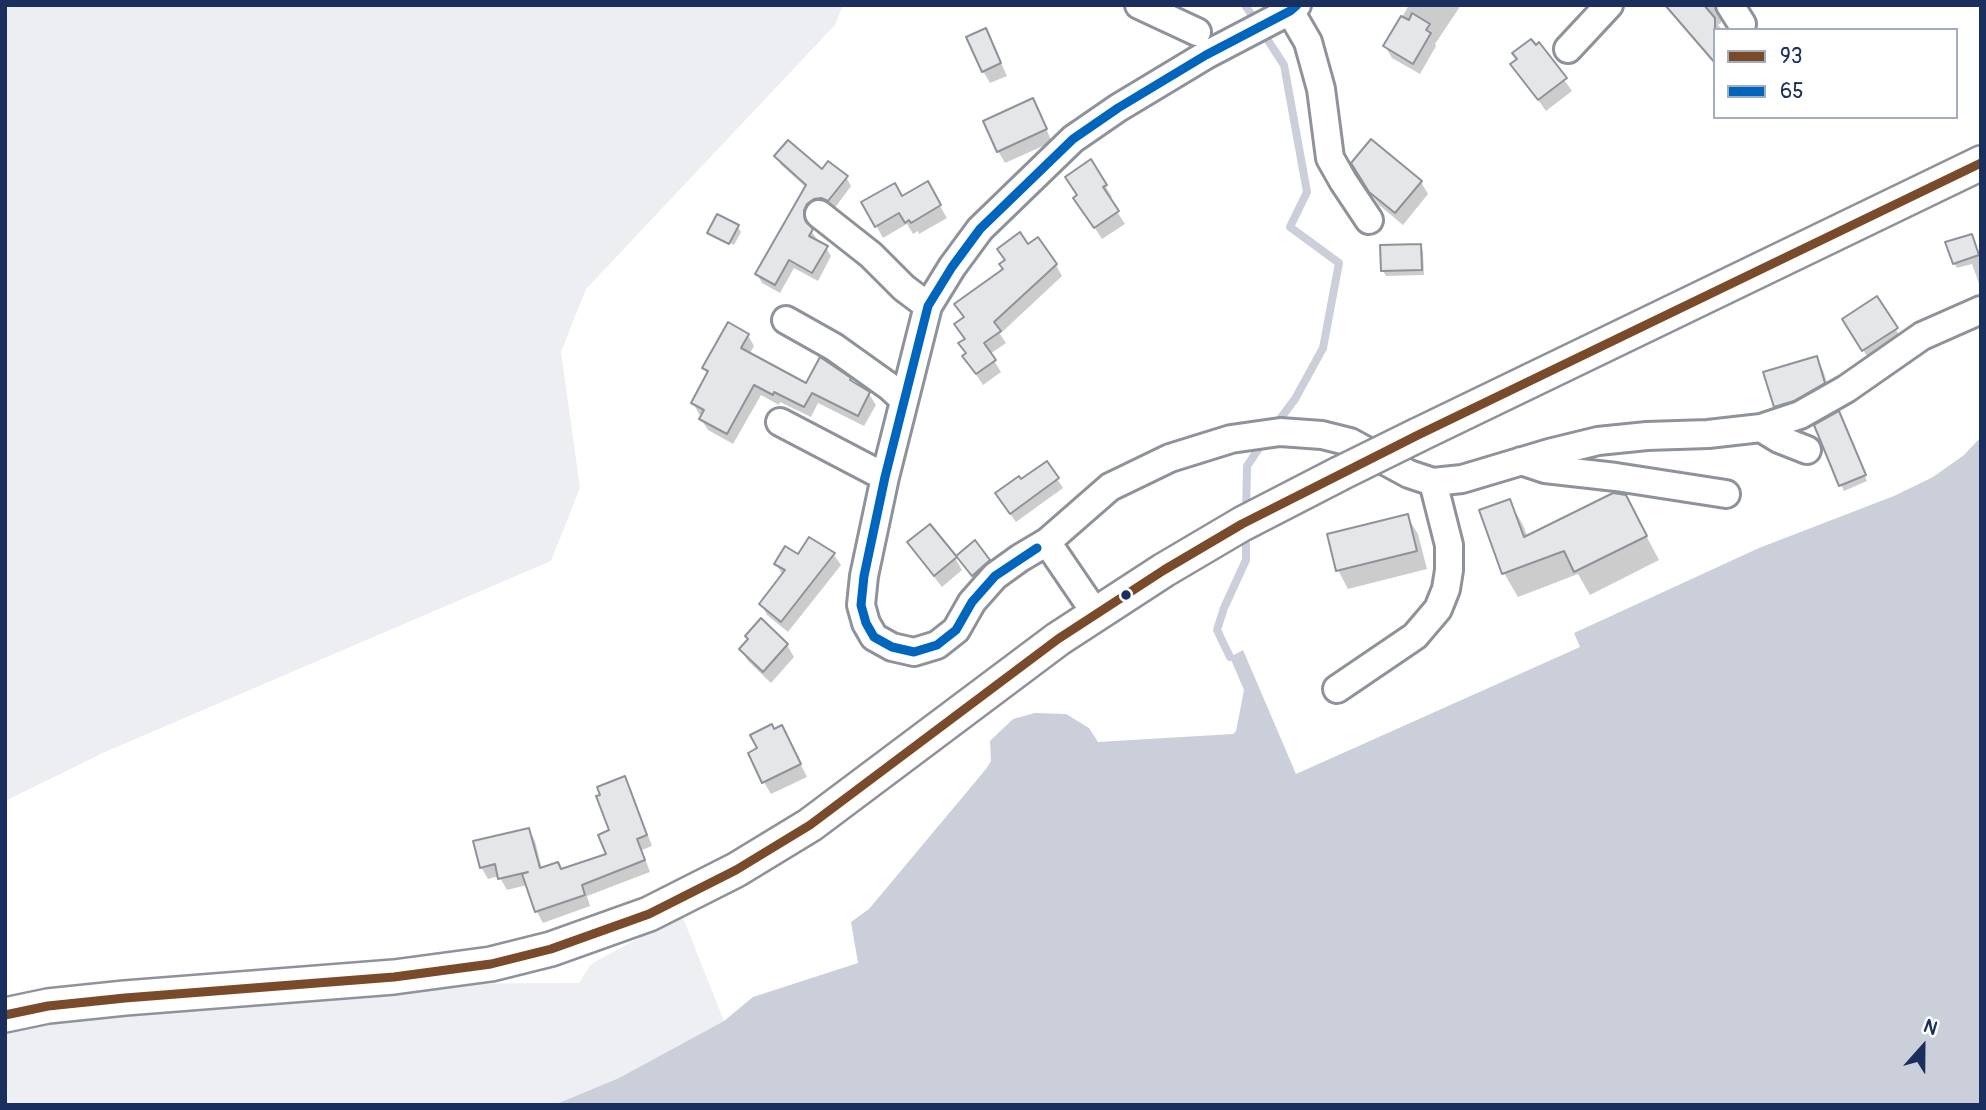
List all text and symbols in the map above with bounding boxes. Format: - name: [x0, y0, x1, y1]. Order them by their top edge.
- legend: [1713, 28, 1958, 119]
- text: 93: [1780, 43, 1803, 70]
- text: 65: [1780, 78, 1804, 105]
- unlabelled marker: [1119, 588, 1133, 602]
- north arrow: [1888, 1012, 1958, 1082]
- text: N: [1920, 1014, 1941, 1041]

